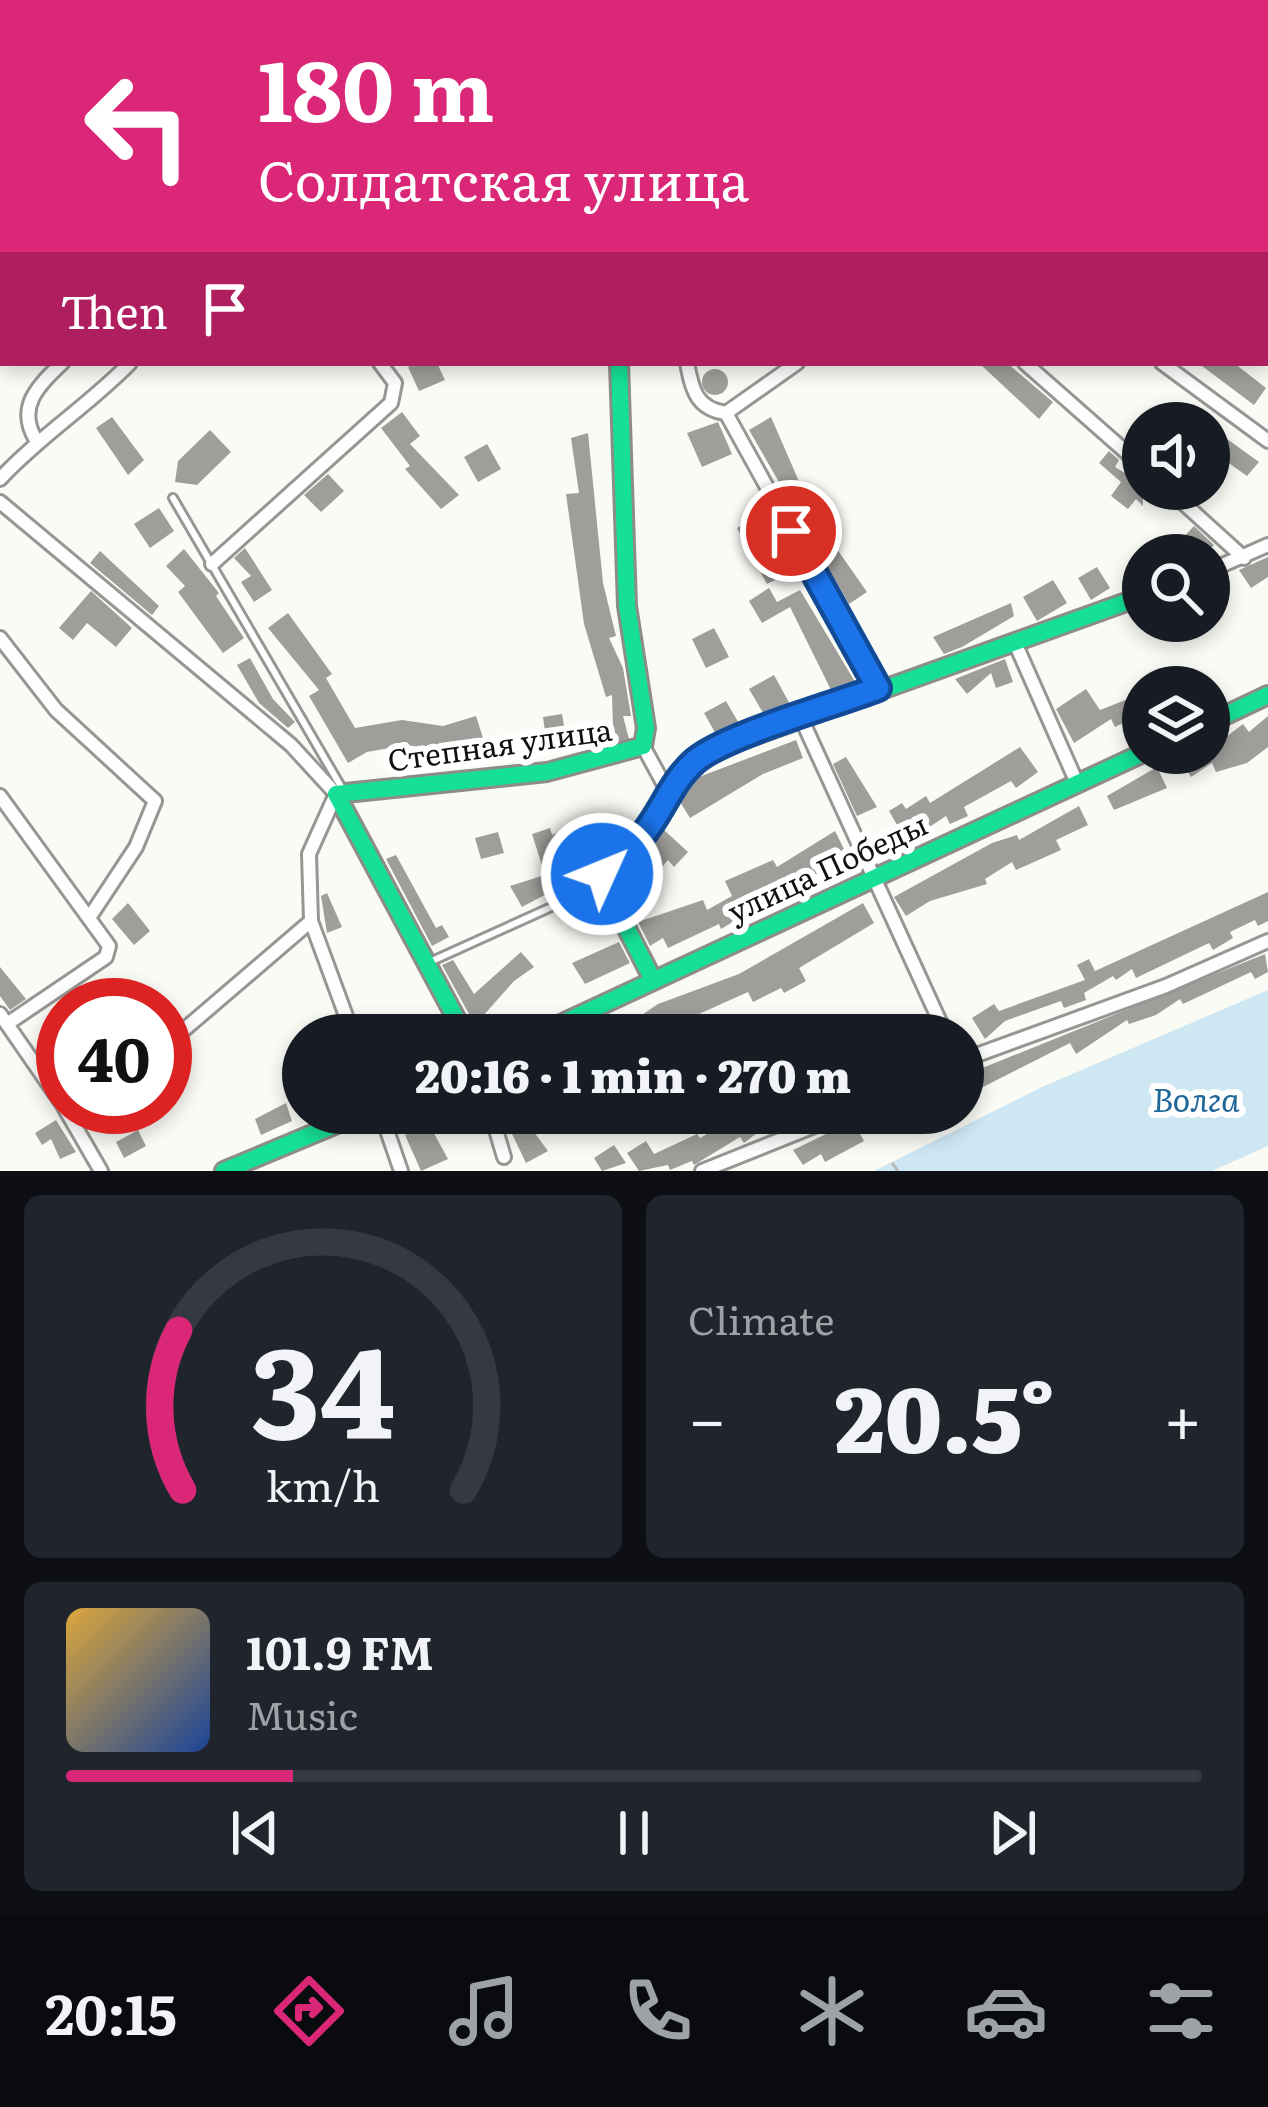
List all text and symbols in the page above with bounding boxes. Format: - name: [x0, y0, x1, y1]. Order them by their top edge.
- text: 180 m: [258, 23, 495, 148]
- icon: left: [60, 48, 216, 204]
- text: Солдатская улица: [258, 137, 749, 218]
- text: Then: [60, 276, 168, 343]
- icon: arrive: [192, 276, 258, 342]
- map controls: [1122, 402, 1230, 774]
- button: sound: [1122, 402, 1230, 510]
- pin: [740, 480, 842, 582]
- icon: arrive: [758, 498, 824, 564]
- button: search: [1122, 534, 1230, 642]
- button: layers: [1122, 666, 1230, 774]
- street label: Степная улица: [385, 705, 615, 781]
- street label: улица Победы: [719, 801, 934, 932]
- position arrow: [539, 811, 665, 937]
- speed limit sign: 40: [36, 978, 192, 1134]
- text: 20:16 · 1 min · 270 m: [415, 1040, 851, 1107]
- water label: Волга: [1152, 1073, 1240, 1122]
- text: Climate: [688, 1289, 834, 1347]
- text: 34: [251, 1292, 395, 1477]
- text: 20.5°: [835, 1347, 1055, 1481]
- text: −: [688, 1366, 726, 1464]
- text: +: [1164, 1366, 1202, 1464]
- text: km/h: [266, 1451, 380, 1514]
- text: 101.9 FM: [246, 1617, 434, 1684]
- text: Music: [246, 1684, 358, 1742]
- icon: previous: [222, 1800, 288, 1866]
- icon: pause: [601, 1800, 667, 1866]
- icon: next: [980, 1800, 1046, 1866]
- icon: directions: [267, 1969, 351, 2053]
- icon: music: [442, 1969, 526, 2053]
- icon: phone: [616, 1969, 700, 2053]
- icon: climate: [790, 1969, 874, 2053]
- icon: car: [964, 1969, 1048, 2053]
- icon: filters: [1139, 1969, 1223, 2053]
- text: 20:15: [45, 1971, 177, 2052]

